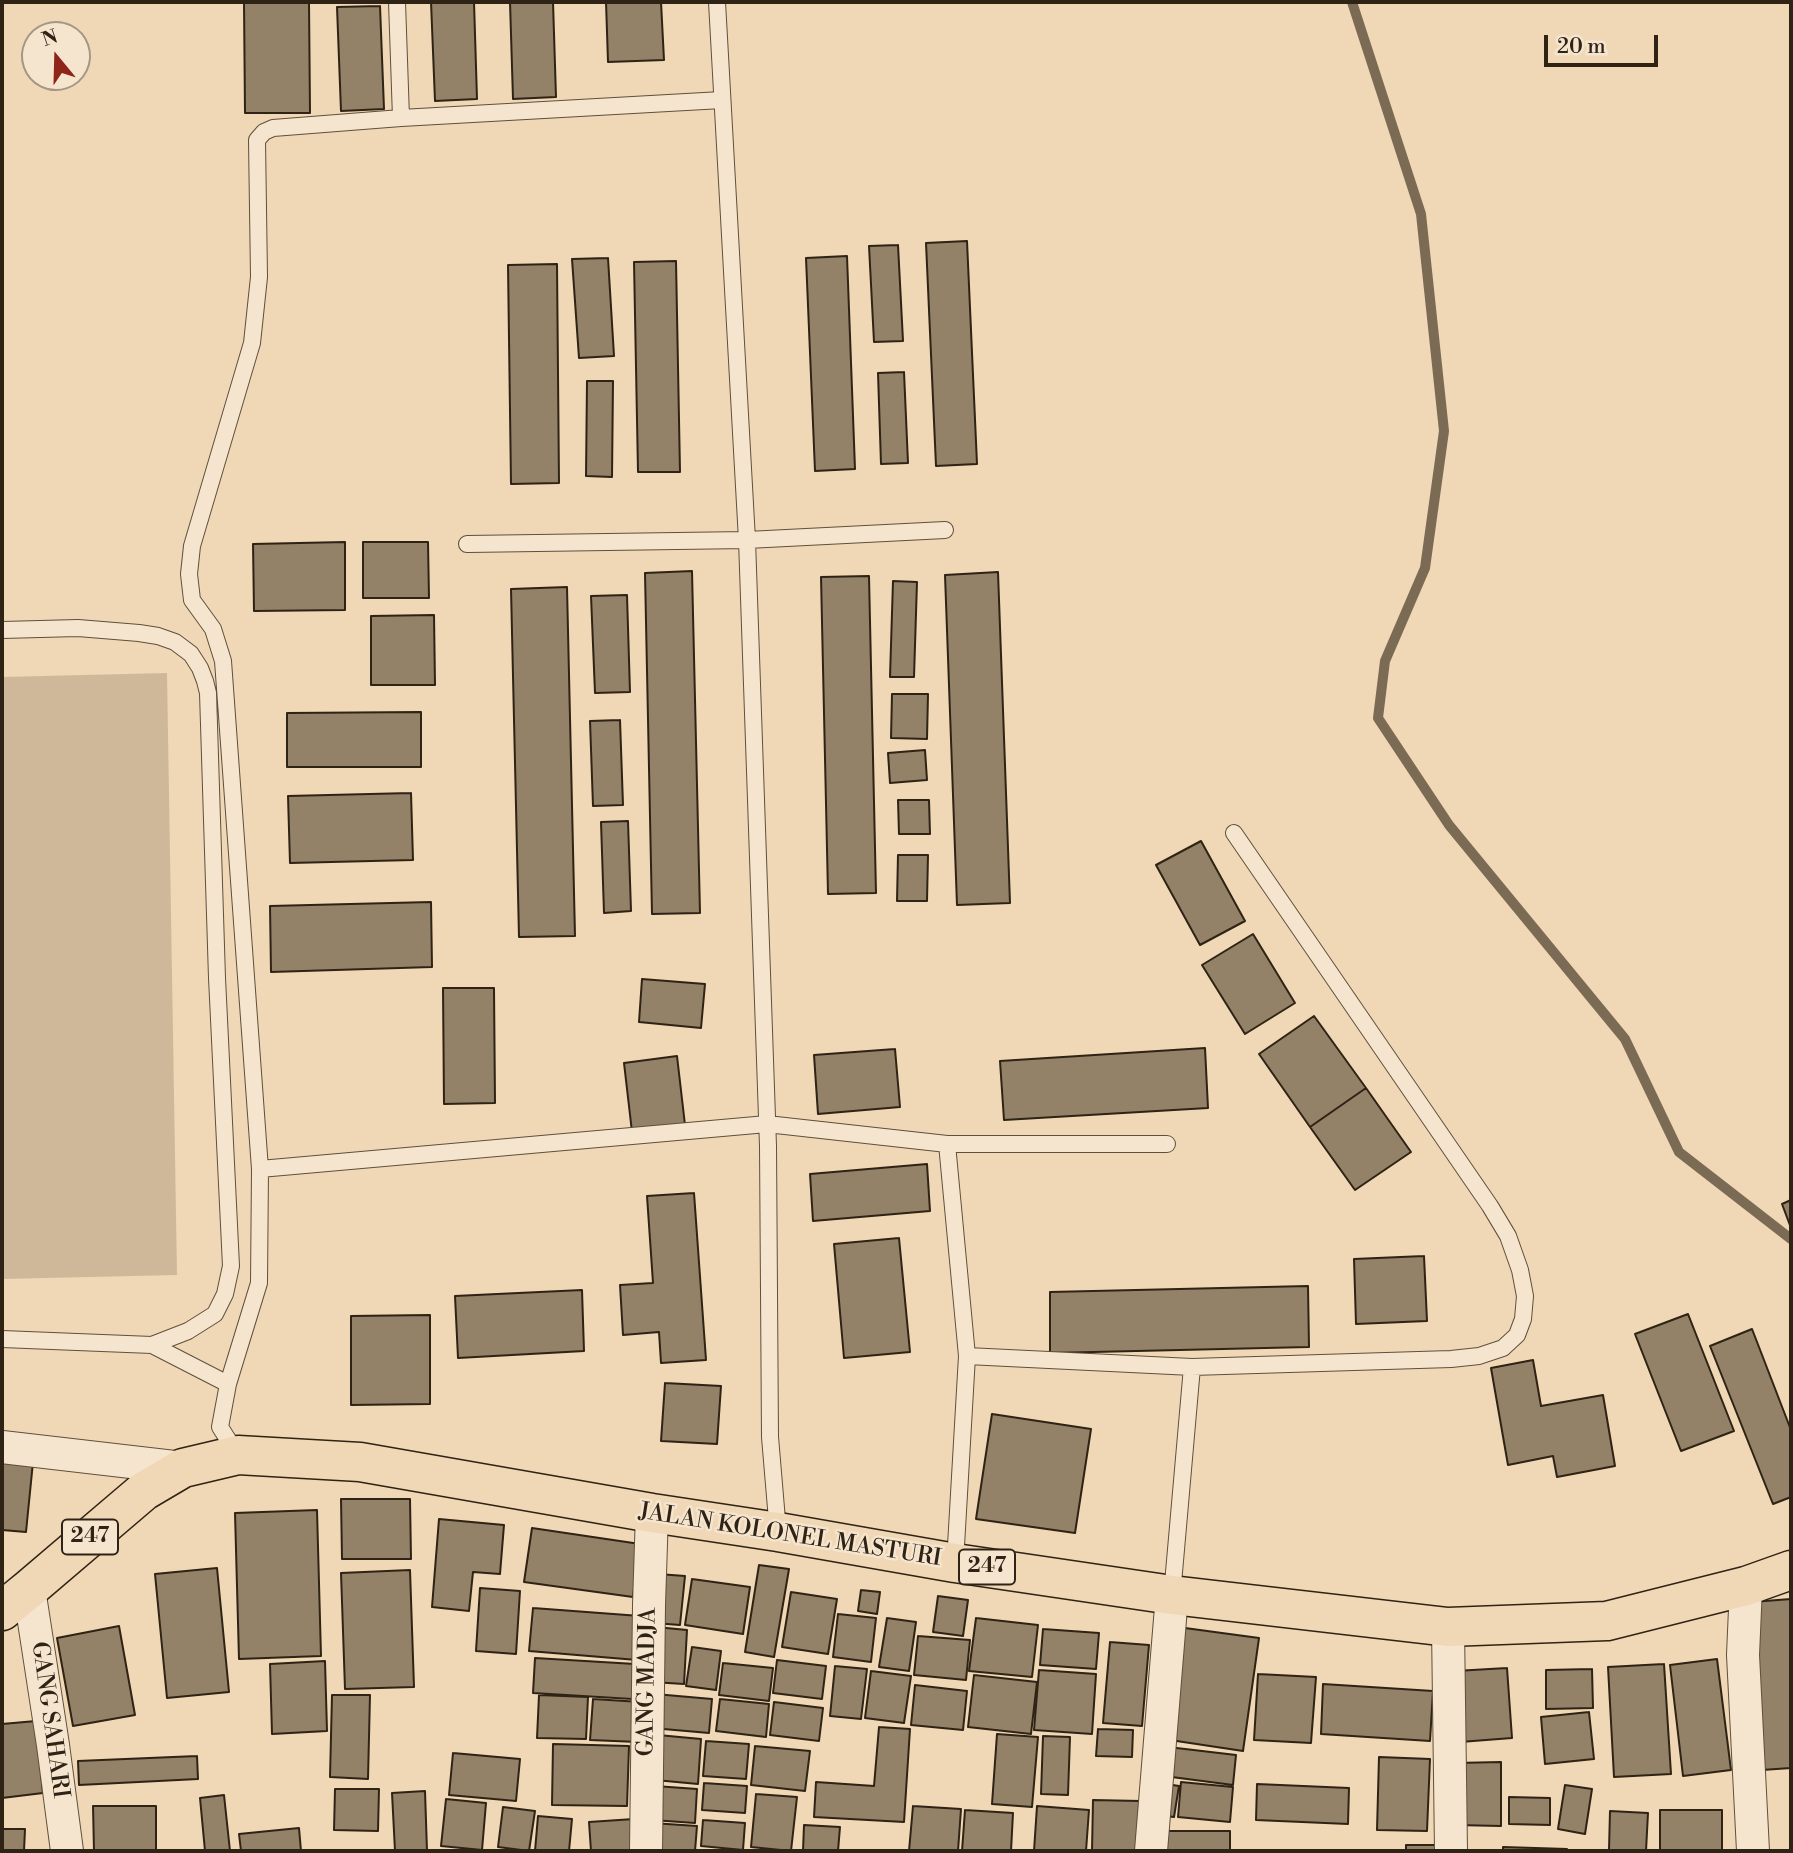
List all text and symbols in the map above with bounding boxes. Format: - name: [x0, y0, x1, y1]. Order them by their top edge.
- north arrow: [21, 21, 91, 91]
- scale bar: [1548, 21, 1662, 65]
- text: N: [39, 24, 61, 52]
- text: 20 m: [1557, 34, 1606, 60]
- street label: JALAN KOLONEL MASTURI: [637, 1498, 943, 1574]
- road number: 247: [62, 1520, 118, 1554]
- road number: 247: [959, 1550, 1015, 1584]
- street label: GANG MADJA: [633, 1607, 663, 1757]
- street label: GANG SAHARI: [24, 1640, 74, 1800]

